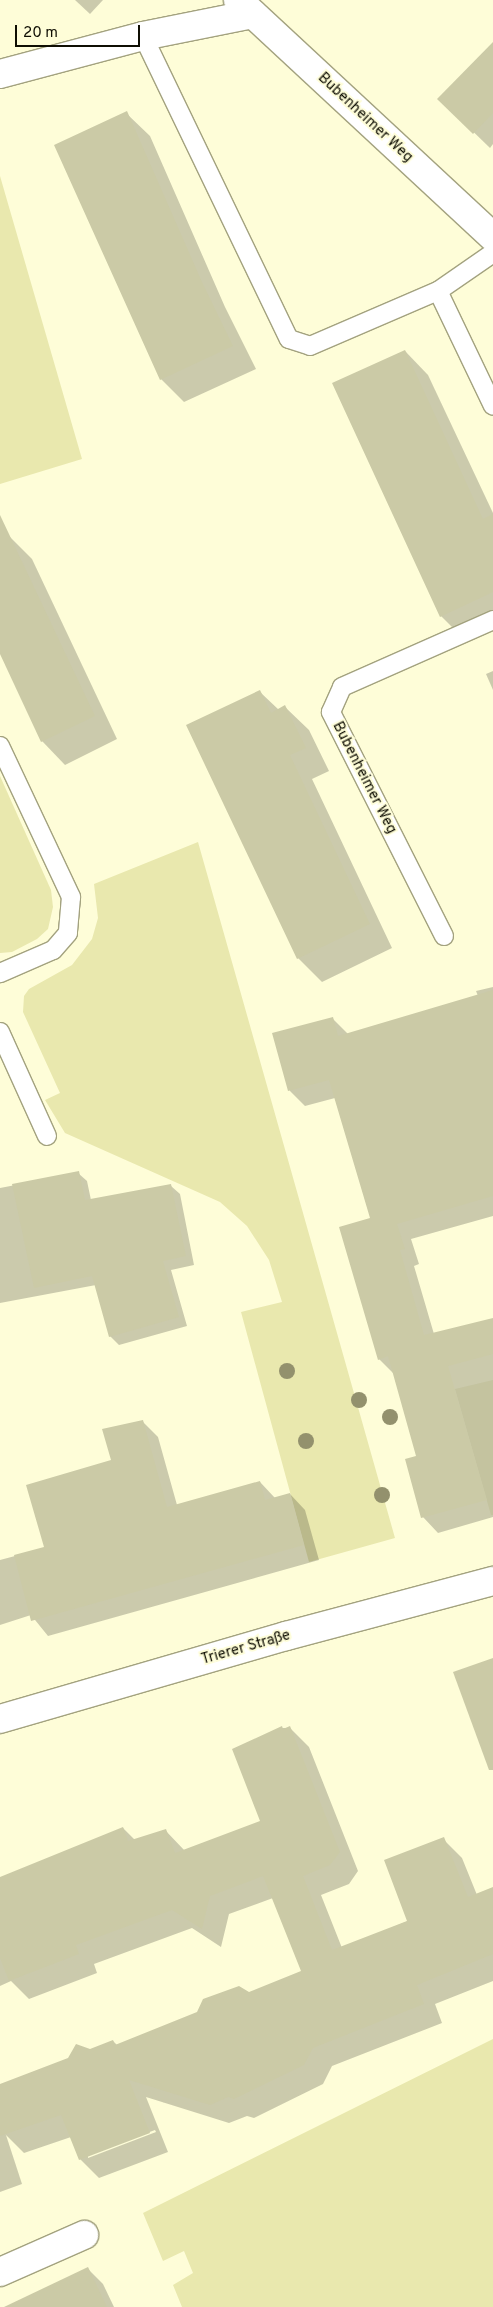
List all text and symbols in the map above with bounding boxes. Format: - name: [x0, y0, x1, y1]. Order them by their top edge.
- scale bar: [18, 15, 142, 47]
- text: 20 m: [23, 24, 58, 43]
- street label: Bubenheimer Weg: [314, 69, 416, 167]
- street label: Bubenheimer Weg: [328, 719, 400, 837]
- street label: Trierer Straße: [199, 1627, 293, 1669]

